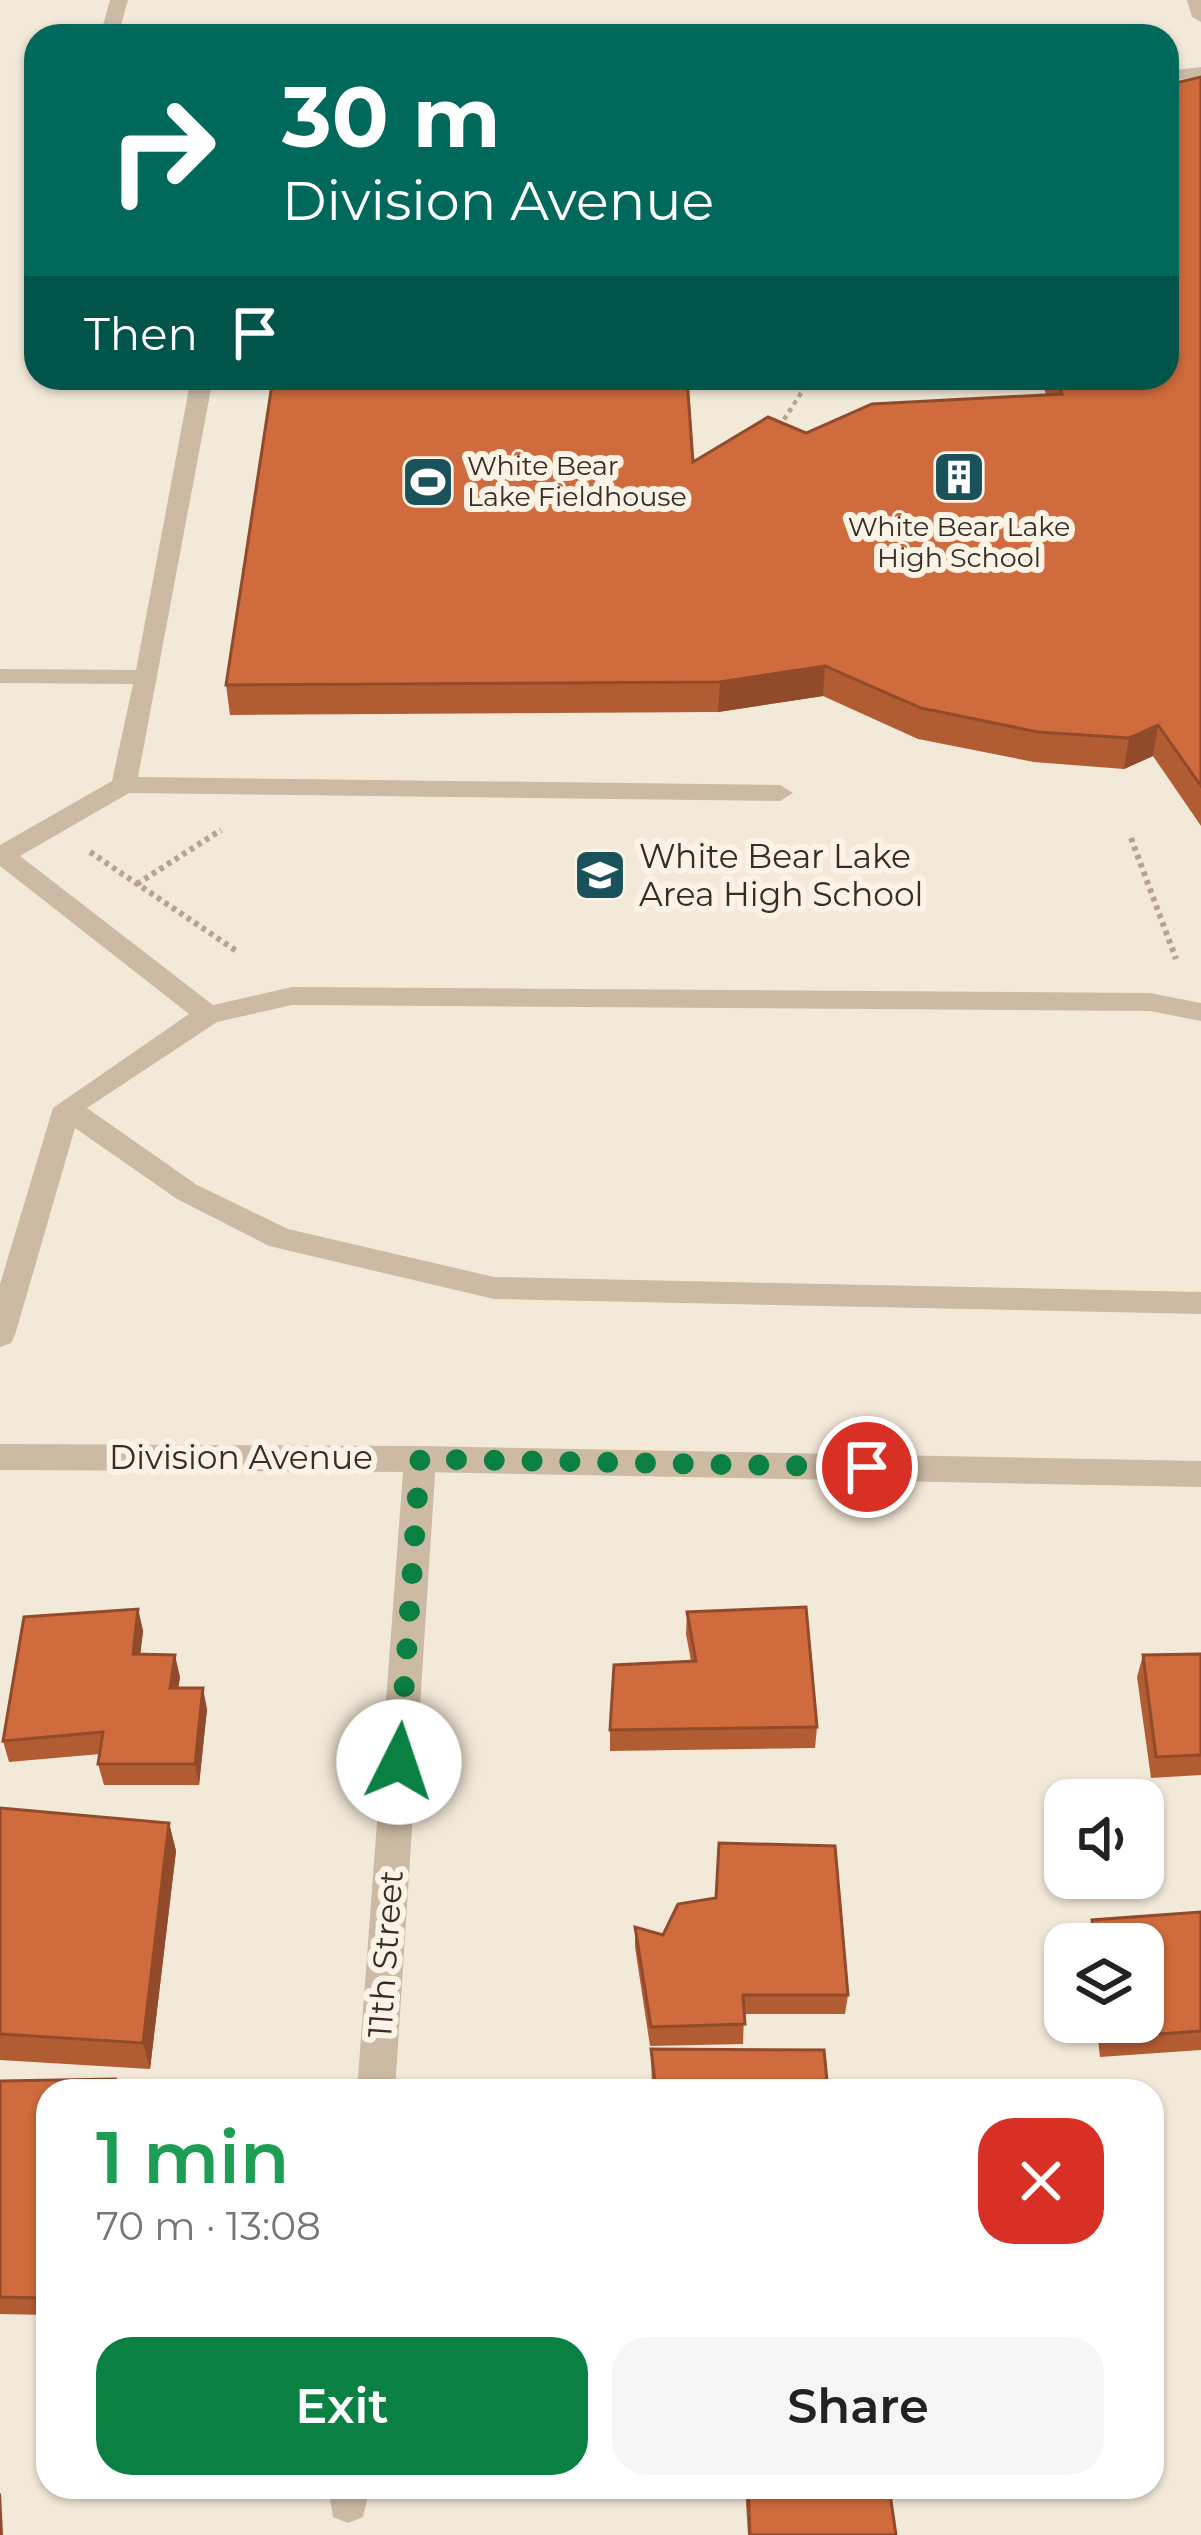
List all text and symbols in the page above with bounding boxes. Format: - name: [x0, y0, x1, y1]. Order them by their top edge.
- text: 30 m: [282, 66, 501, 168]
- icon: right: [84, 72, 240, 228]
- text: Division Avenue: [282, 168, 714, 234]
- icon: arrive: [222, 300, 288, 366]
- text: Then: [84, 306, 198, 361]
- place label: White Bear Lake Fieldhouse: [467, 449, 687, 513]
- building icon: White Bear Lake High School: [931, 449, 987, 505]
- sports icon: White Bear Lake Fieldhouse: [400, 454, 456, 510]
- place label: White Bear Lake High School: [848, 510, 1070, 574]
- place label: White Bear Lake Area High School: [639, 836, 923, 914]
- school or university icon: White Bear Lake Area High School: [572, 847, 628, 903]
- pin: [816, 1416, 918, 1518]
- icon: arrive: [834, 1434, 900, 1500]
- street label: Division Avenue: [109, 1437, 373, 1477]
- position arrow: [336, 1699, 462, 1825]
- map controls: [1044, 1779, 1164, 2043]
- button: sound: [1044, 1779, 1164, 1899]
- street label: 11th Street: [359, 1869, 411, 2039]
- button: layers: [1044, 1923, 1164, 2043]
- text: 1 min: [96, 2113, 289, 2201]
- button: close: [978, 2118, 1104, 2244]
- text: 70 m · 13:08: [96, 2202, 321, 2250]
- button: Exit: [96, 2337, 588, 2475]
- button: Share: [612, 2337, 1104, 2475]

